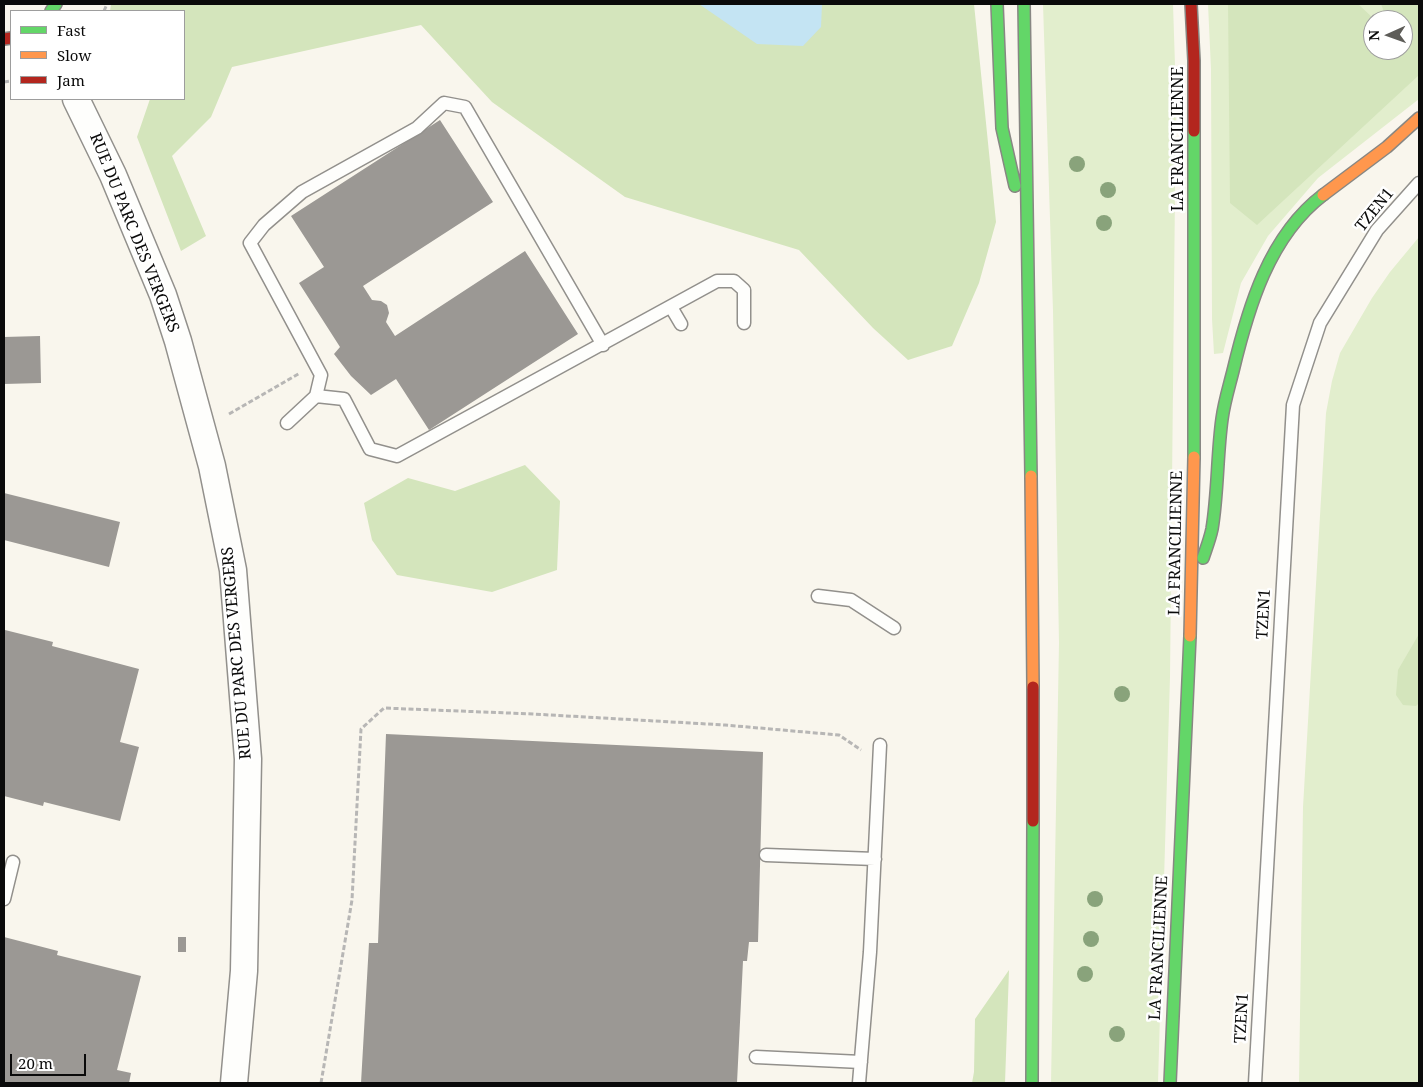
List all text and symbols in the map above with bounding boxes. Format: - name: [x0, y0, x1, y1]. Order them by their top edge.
- legend: [10, 10, 185, 100]
- north arrow: [1363, 10, 1413, 60]
- text: Fast: [57, 20, 86, 40]
- text: N: [1364, 30, 1383, 41]
- text: Slow: [57, 45, 91, 65]
- street label: LA FRANCILIENNE: [1168, 67, 1188, 211]
- text: Jam: [57, 70, 85, 90]
- street label: RUE DU PARC DES VERGERS: [85, 130, 183, 336]
- street label: TZEN1: [1352, 184, 1398, 236]
- street label: LA FRANCILIENNE: [1165, 470, 1187, 616]
- street label: RUE DU PARC DES VERGERS: [218, 546, 256, 760]
- street label: TZEN1: [1253, 588, 1275, 640]
- street label: LA FRANCILIENNE: [1146, 875, 1172, 1021]
- street label: TZEN1: [1231, 992, 1253, 1044]
- scale bar: [12, 1044, 89, 1076]
- text: 20 m: [18, 1053, 53, 1073]

